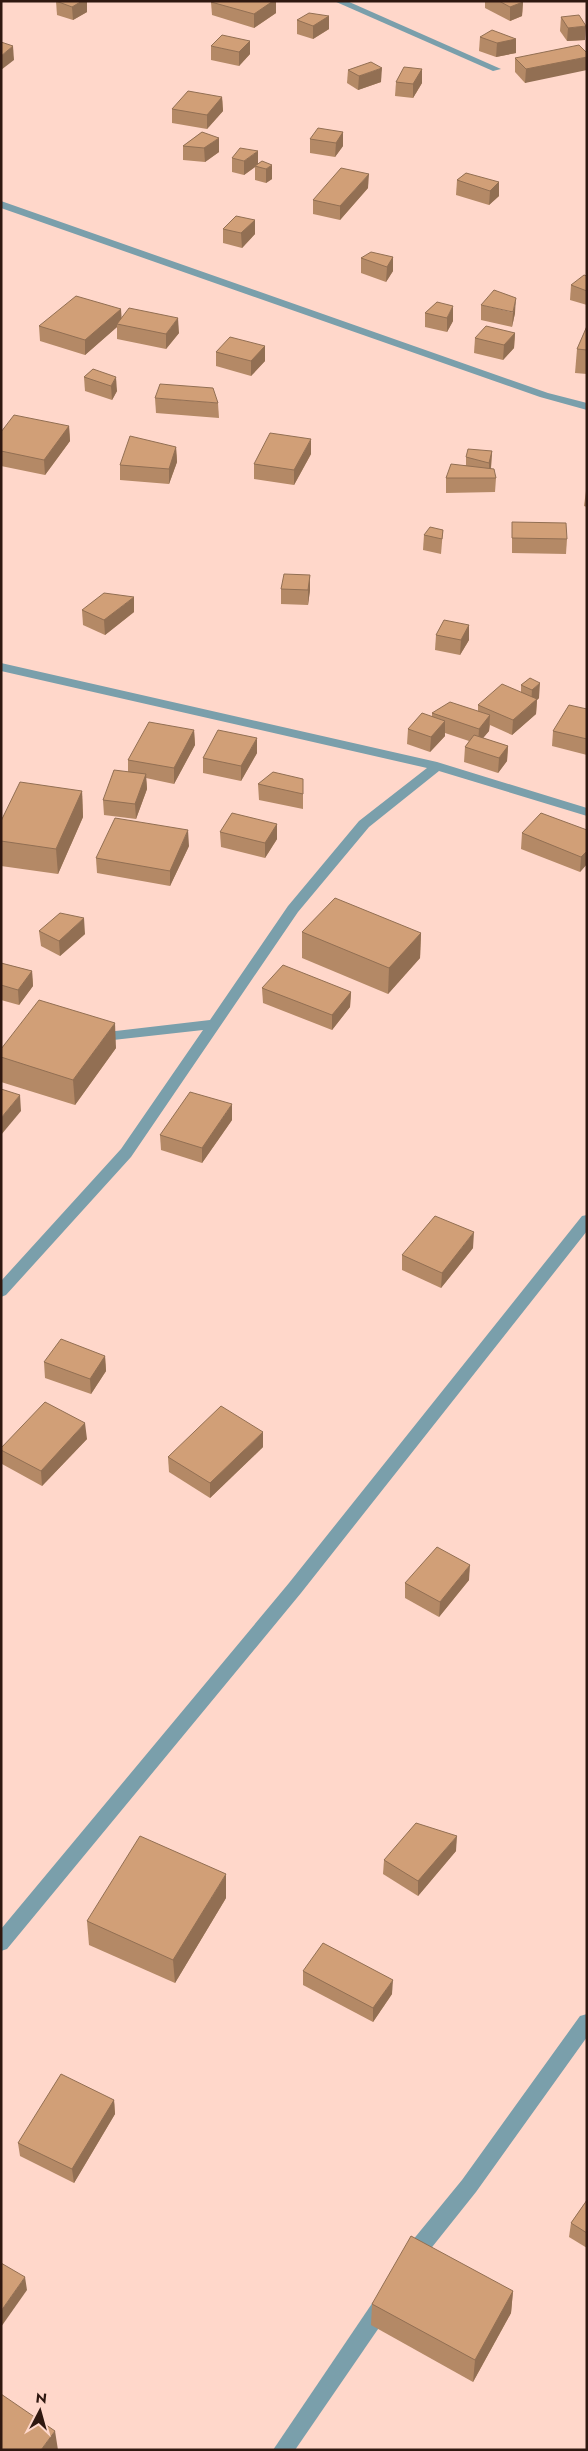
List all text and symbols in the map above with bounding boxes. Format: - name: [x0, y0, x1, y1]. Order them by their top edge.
- north arrow: [15, 2386, 65, 2436]
- text: N: [35, 2388, 48, 2409]

